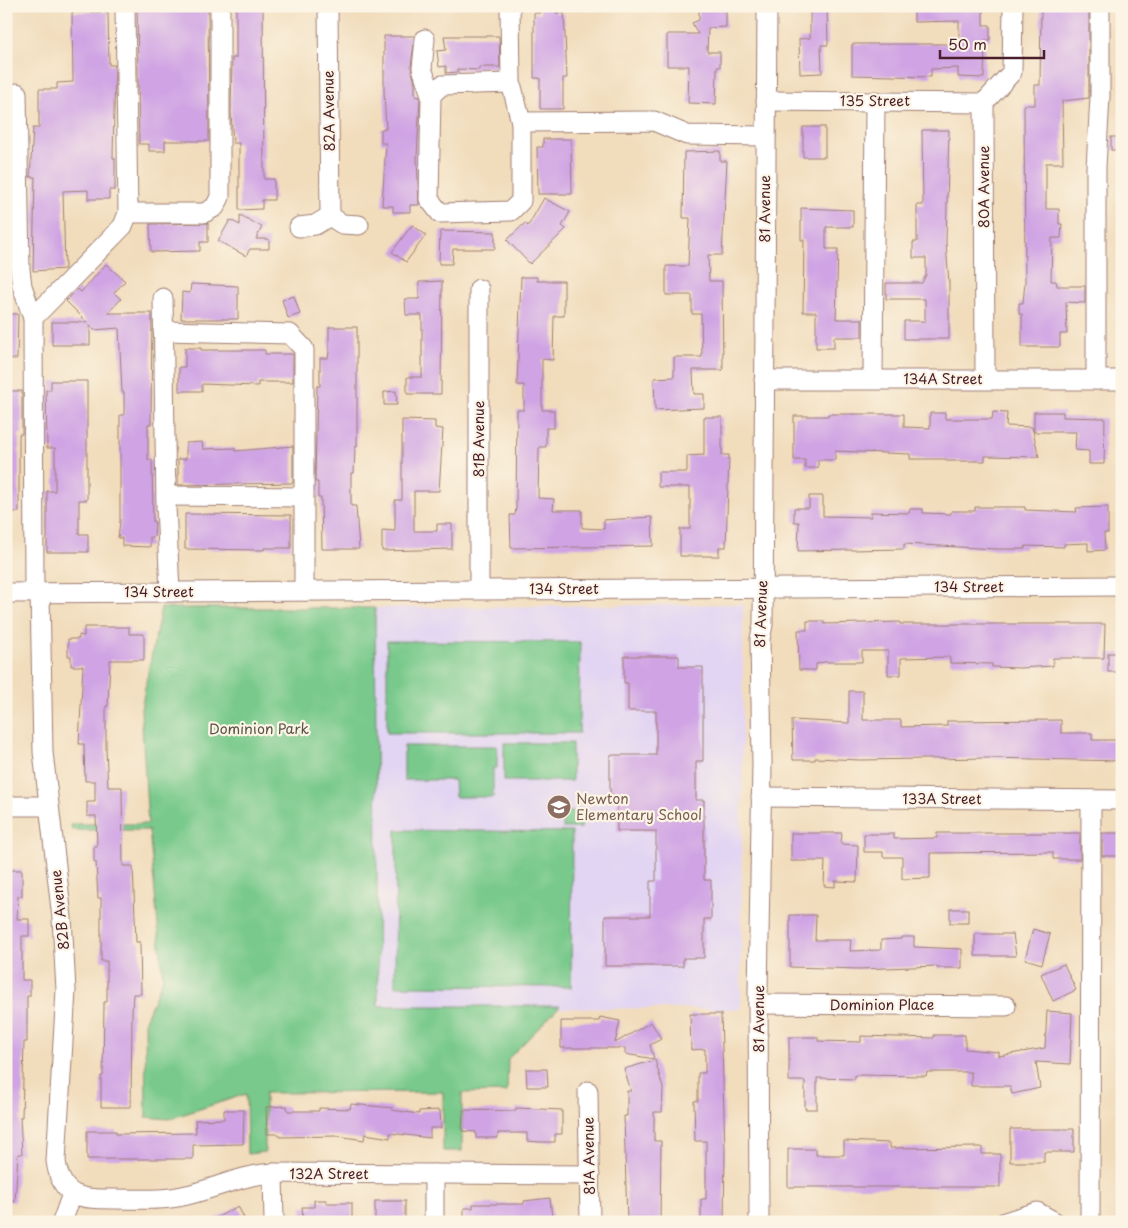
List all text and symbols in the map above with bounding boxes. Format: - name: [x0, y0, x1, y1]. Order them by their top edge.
- scale bar: [940, 28, 1044, 60]
- text: 50 m: [948, 32, 987, 55]
- street label: 82A Avenue: [317, 70, 340, 152]
- street label: 135 Street: [840, 90, 910, 111]
- street label: 80A Avenue: [973, 145, 994, 228]
- street label: 81 Avenue: [754, 175, 775, 243]
- street label: 134A Street: [903, 368, 983, 389]
- street label: 81B Avenue: [468, 400, 489, 478]
- street label: 134 Street: [934, 576, 1004, 597]
- street label: 134 Street: [529, 578, 599, 599]
- street label: 81 Avenue: [749, 579, 772, 648]
- street label: 134 Street: [124, 581, 194, 602]
- park label: Dominion Park: [209, 718, 310, 739]
- place label: Newton Elementary School: [576, 788, 702, 825]
- street label: 133A Street: [903, 788, 981, 809]
- school or university icon: Newton Elementary School: [546, 794, 572, 820]
- street label: 82B Avenue: [45, 869, 74, 951]
- street label: 81 Avenue: [748, 985, 769, 1053]
- street label: Dominion Place: [830, 994, 934, 1015]
- street label: 81A Avenue: [577, 1116, 600, 1195]
- street label: 132A Street: [289, 1163, 369, 1184]

